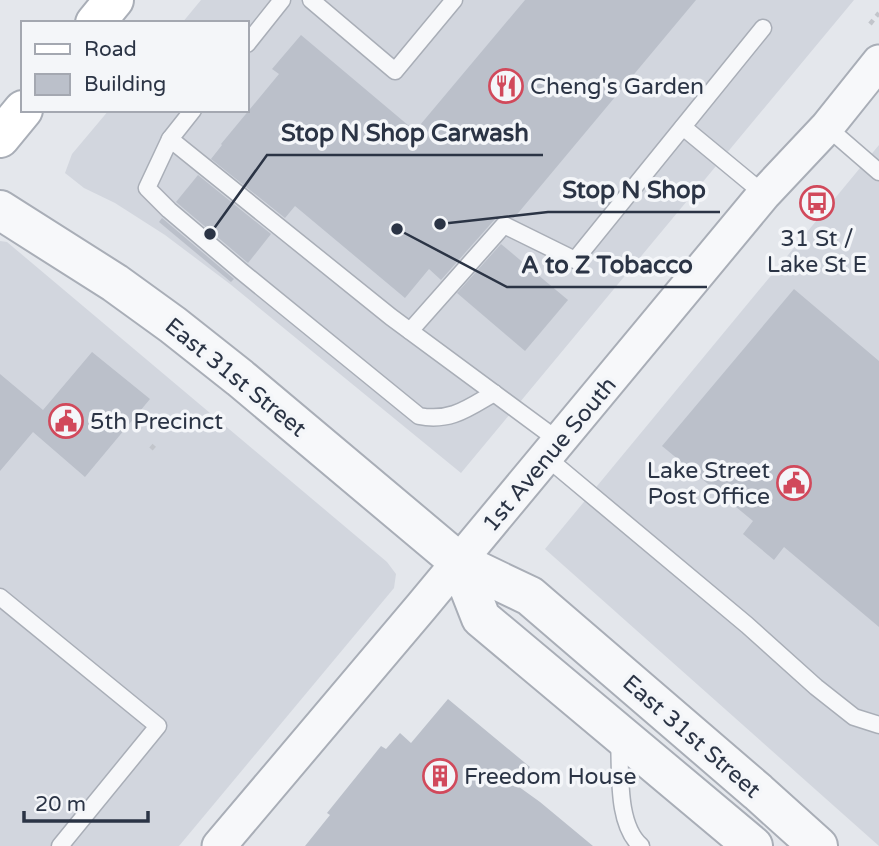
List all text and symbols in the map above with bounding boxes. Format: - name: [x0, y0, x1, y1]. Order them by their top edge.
- legend: [21, 21, 248, 112]
- text: Road: [84, 37, 137, 62]
- restaurant icon: Cheng's Garden: [487, 67, 525, 105]
- text: Building: [84, 72, 166, 97]
- place label: Cheng's Garden: [530, 73, 704, 101]
- callout: Stop N Shop Carwash: [267, 110, 543, 155]
- text: Stop N Shop Carwash: [281, 119, 529, 148]
- callout: Stop N Shop: [548, 167, 720, 212]
- text: Stop N Shop: [562, 176, 706, 205]
- bus stop icon: 31 St / Lake St E: [798, 184, 836, 222]
- place label: 31 St / Lake St E: [767, 225, 867, 279]
- callout: A to Z Tobacco: [507, 242, 707, 287]
- text: A to Z Tobacco: [521, 251, 693, 280]
- street label: East 31st Street: [159, 312, 312, 443]
- street label: 1st Avenue South: [477, 372, 623, 538]
- public building icon: 5th Precinct: [47, 402, 85, 440]
- place label: 5th Precinct: [90, 408, 223, 436]
- place label: Lake Street Post Office: [647, 457, 770, 511]
- public building icon: Lake Street Post Office: [775, 464, 813, 502]
- street label: East 31st Street: [617, 669, 766, 804]
- building icon: Freedom House: [421, 757, 459, 795]
- place label: Freedom House: [464, 763, 637, 791]
- scale bar: [24, 780, 149, 824]
- text: 20 m: [35, 792, 86, 817]

